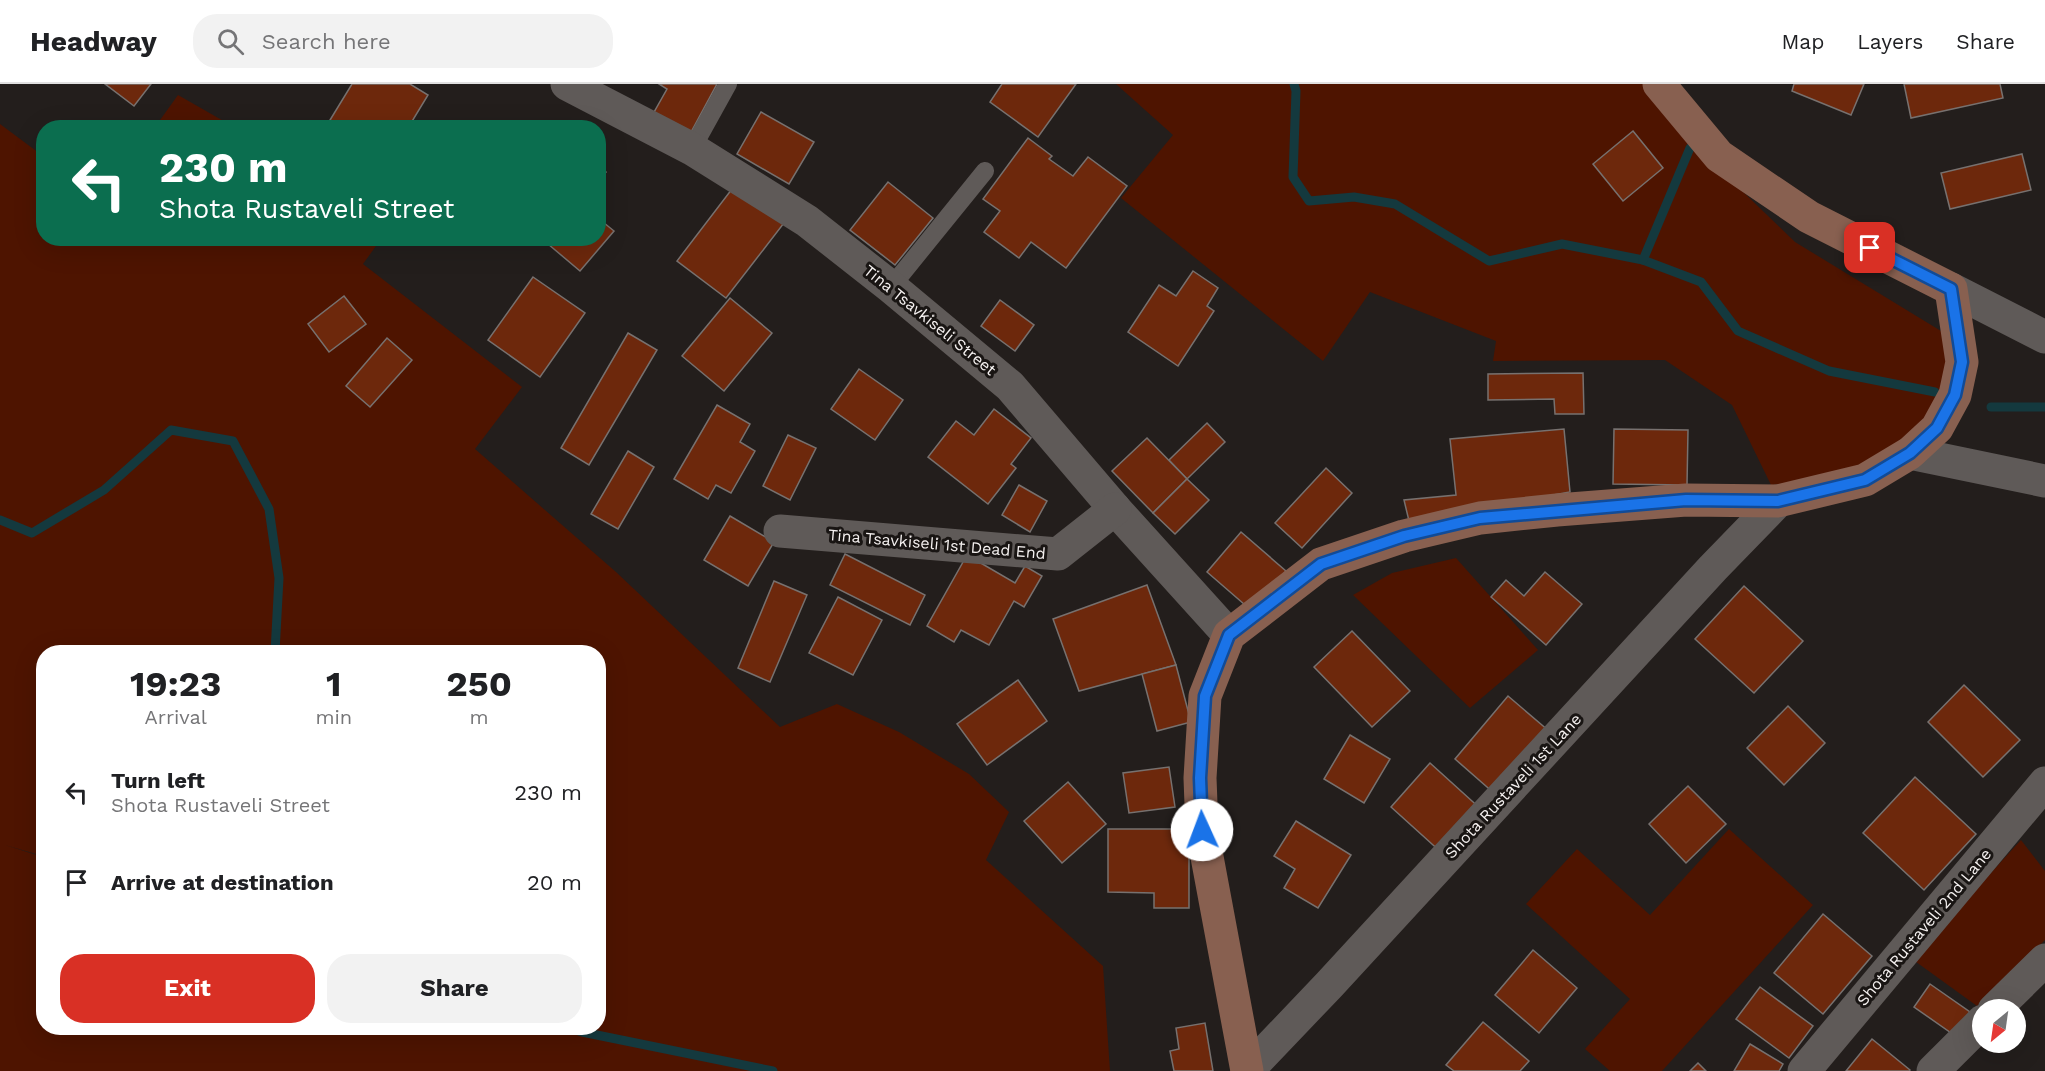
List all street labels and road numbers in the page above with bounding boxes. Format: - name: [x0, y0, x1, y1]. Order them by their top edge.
- street label: Tina Tsavkiseli Street: [860, 261, 1000, 379]
- street label: Tina Tsavkiseli 1st Dead End: [827, 525, 1047, 563]
- street label: Shota Rustaveli 1st Lane: [1441, 710, 1585, 862]
- street label: Shota Rustaveli 2nd Lane: [1853, 845, 1995, 1009]

